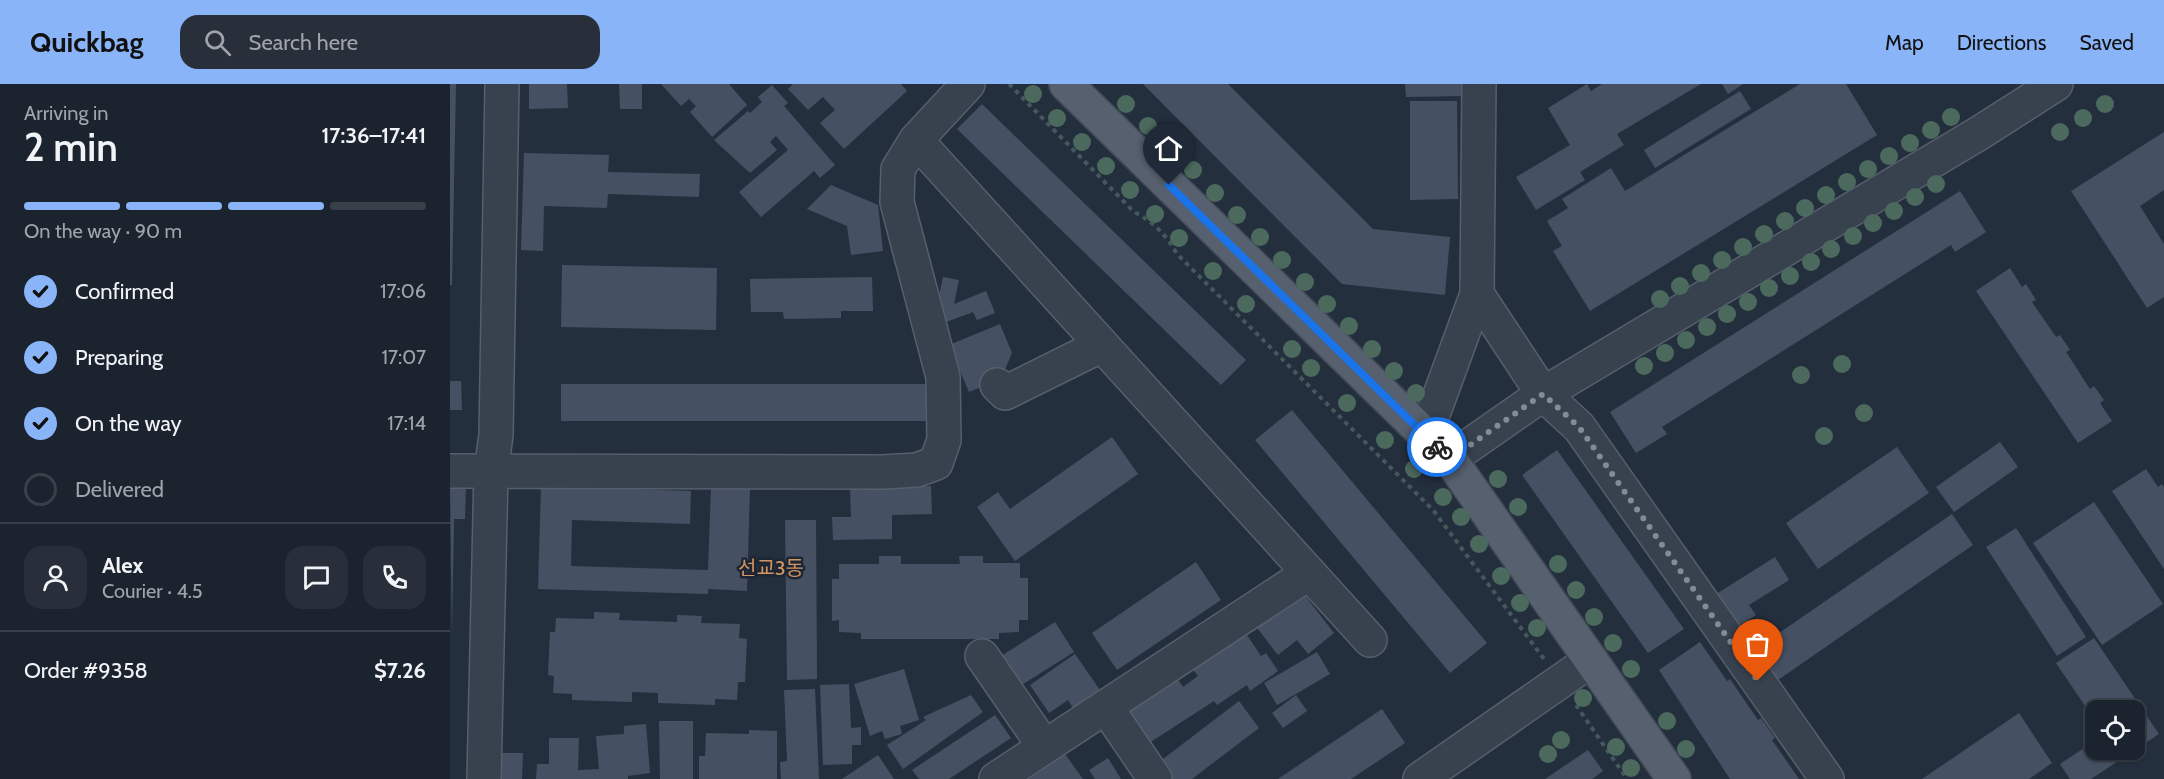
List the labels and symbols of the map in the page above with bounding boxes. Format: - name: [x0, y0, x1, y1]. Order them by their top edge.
- pin: [1143, 123, 1194, 185]
- courier: [1407, 417, 1467, 477]
- district label: 선교3동: [738, 556, 804, 580]
- pin: [1732, 619, 1783, 681]

